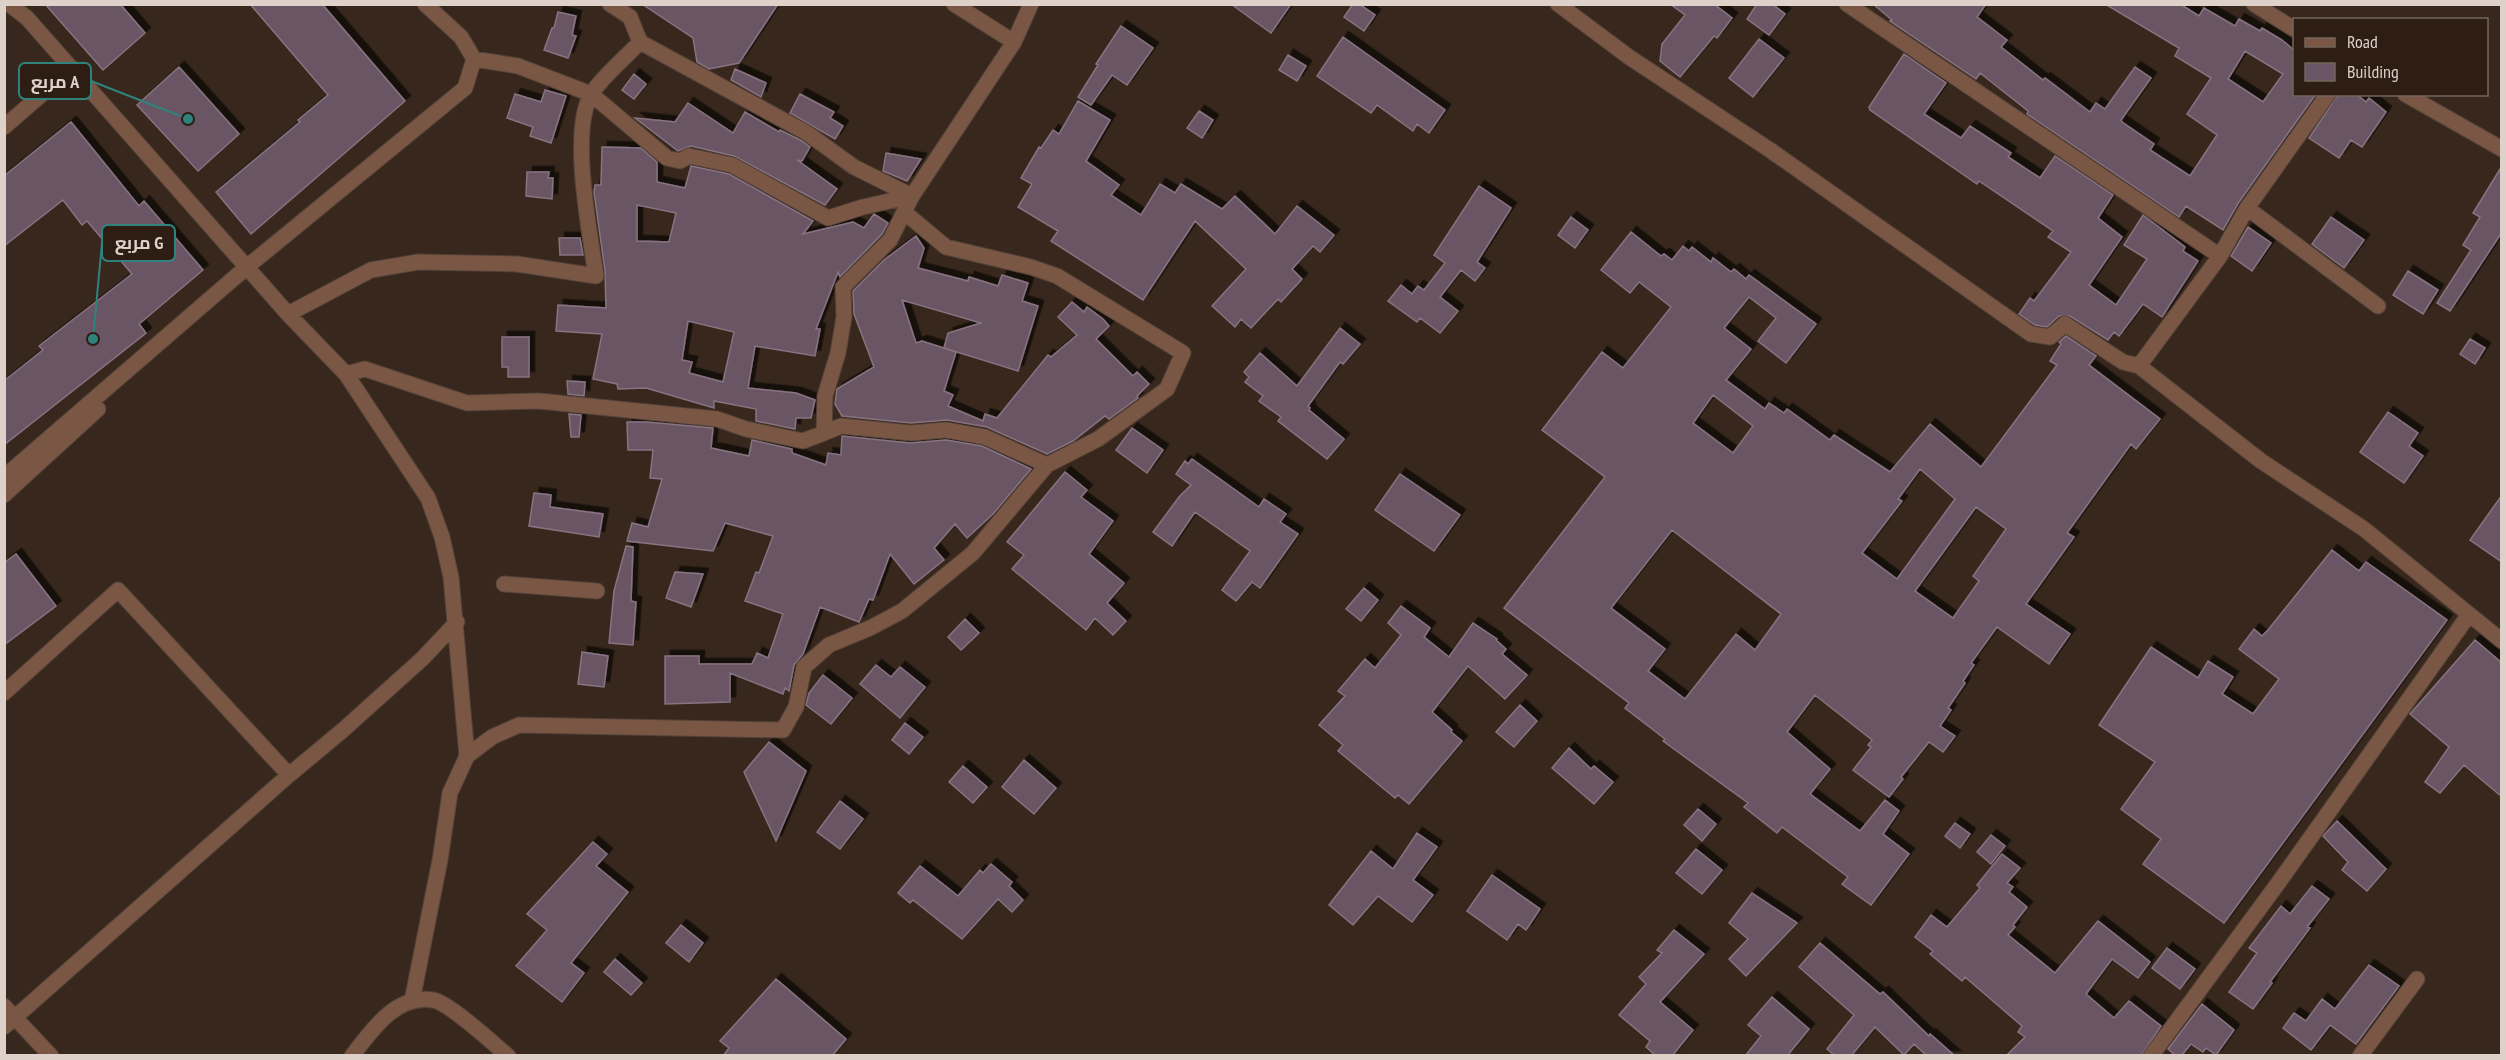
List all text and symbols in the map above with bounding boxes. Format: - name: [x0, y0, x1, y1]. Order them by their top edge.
- legend: [2293, 18, 2488, 96]
- text: Road: [2347, 30, 2378, 53]
- text: Building: [2347, 60, 2399, 83]
- callout: مربع A: [19, 63, 91, 99]
- text: مربع A: [31, 70, 80, 94]
- callout: مربع G: [102, 225, 175, 261]
- text: مربع G: [115, 231, 163, 255]

